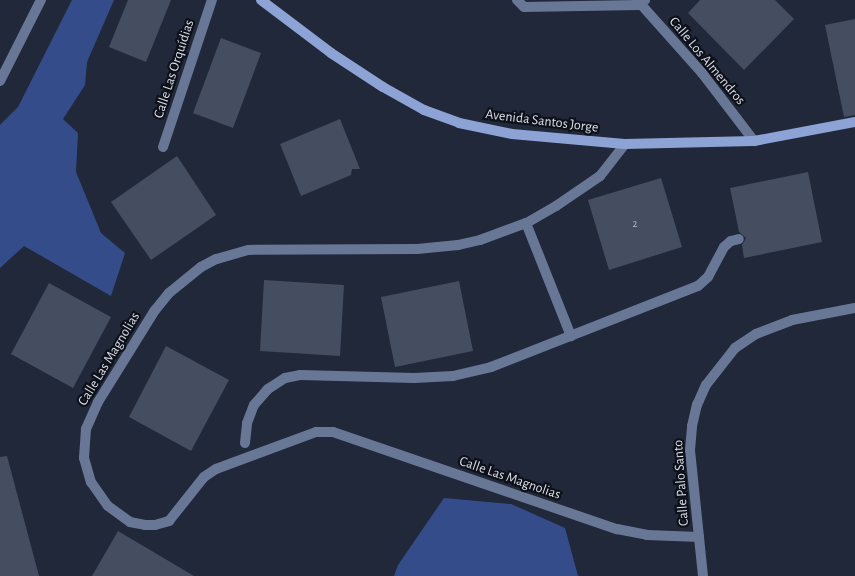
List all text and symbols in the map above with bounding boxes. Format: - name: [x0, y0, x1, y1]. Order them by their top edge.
- street label: Calle Los Almendros: [665, 14, 749, 108]
- street label: Calle Las Orquídias: [150, 18, 198, 120]
- street label: Avenida Santos Jorge: [485, 106, 599, 136]
- house number: 2: [632, 217, 638, 231]
- street label: Calle Las Magnolias: [75, 309, 143, 409]
- street label: Calle Palo Santo: [670, 439, 692, 527]
- street label: Calle Las Magnolias: [457, 453, 563, 503]

